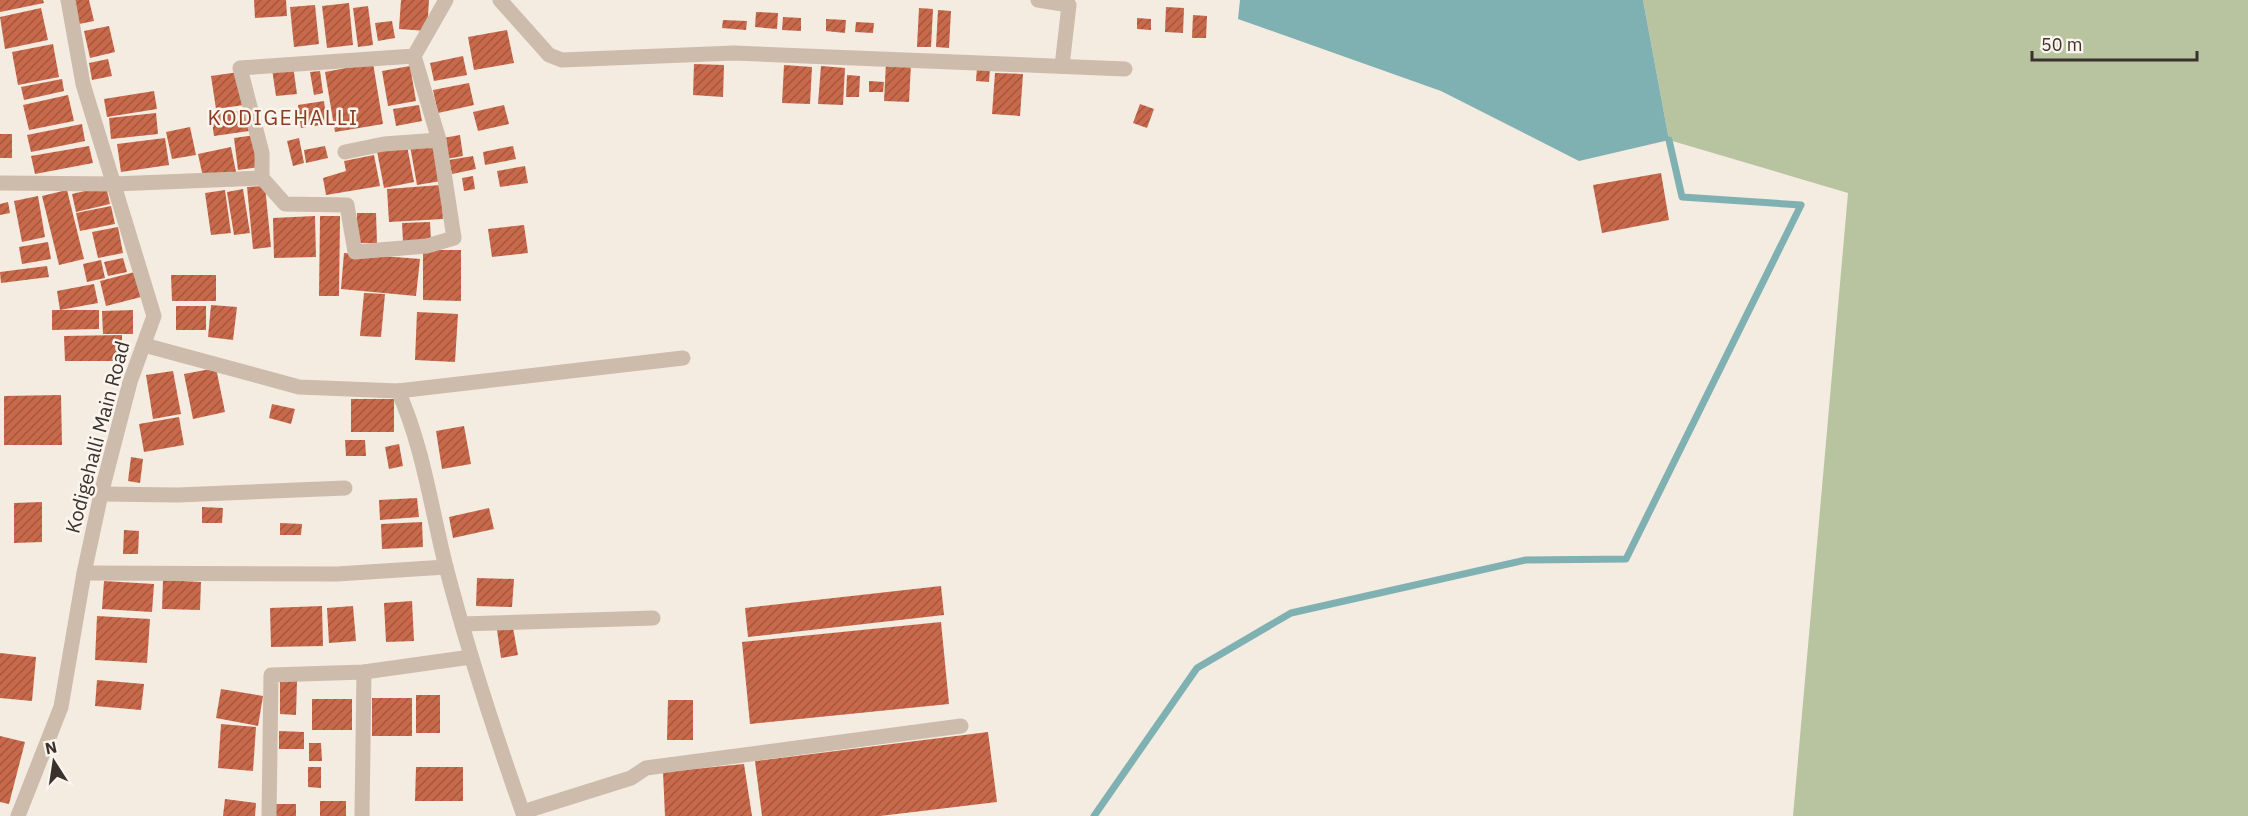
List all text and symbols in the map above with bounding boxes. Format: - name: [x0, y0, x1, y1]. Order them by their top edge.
- scale bar: [2032, 24, 2197, 62]
- text: 50 m: [2041, 33, 2083, 56]
- district label: KODIGEHALLI: [207, 103, 359, 131]
- street label: Kodigehalli Main Road: [58, 338, 136, 536]
- north arrow: [24, 732, 84, 792]
- text: N: [43, 736, 59, 758]

